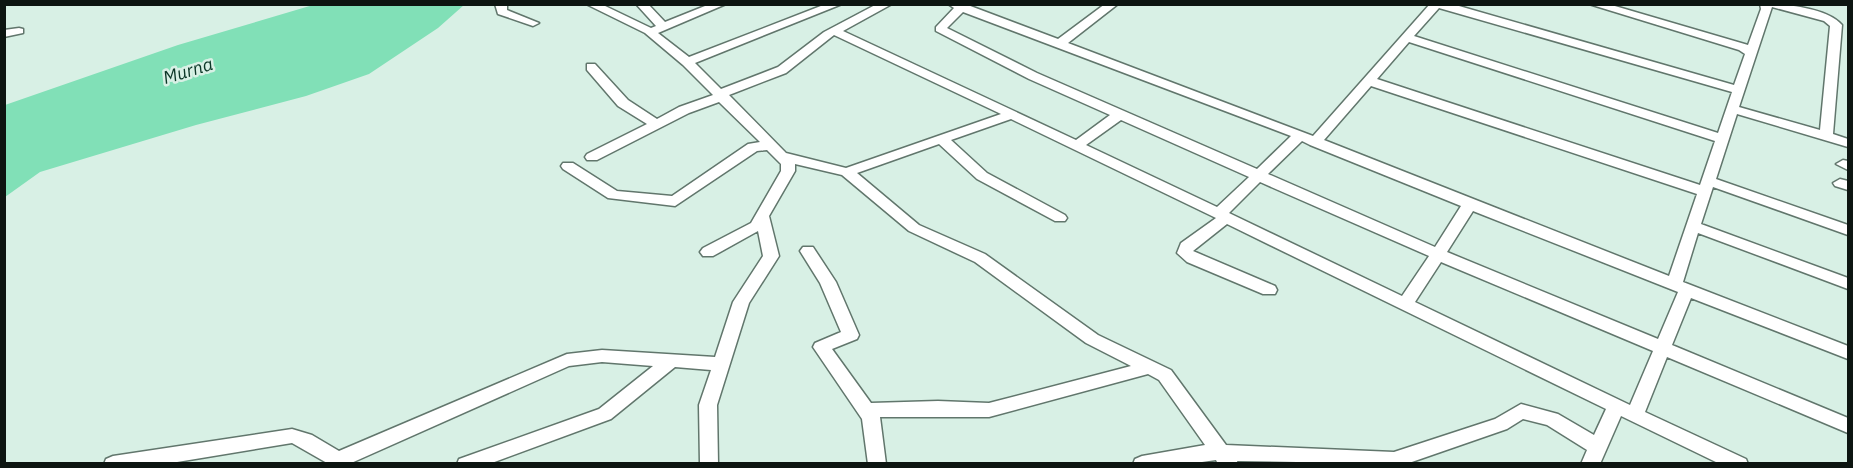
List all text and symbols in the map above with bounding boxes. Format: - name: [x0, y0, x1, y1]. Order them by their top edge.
- water label: Murna: [160, 52, 216, 89]

